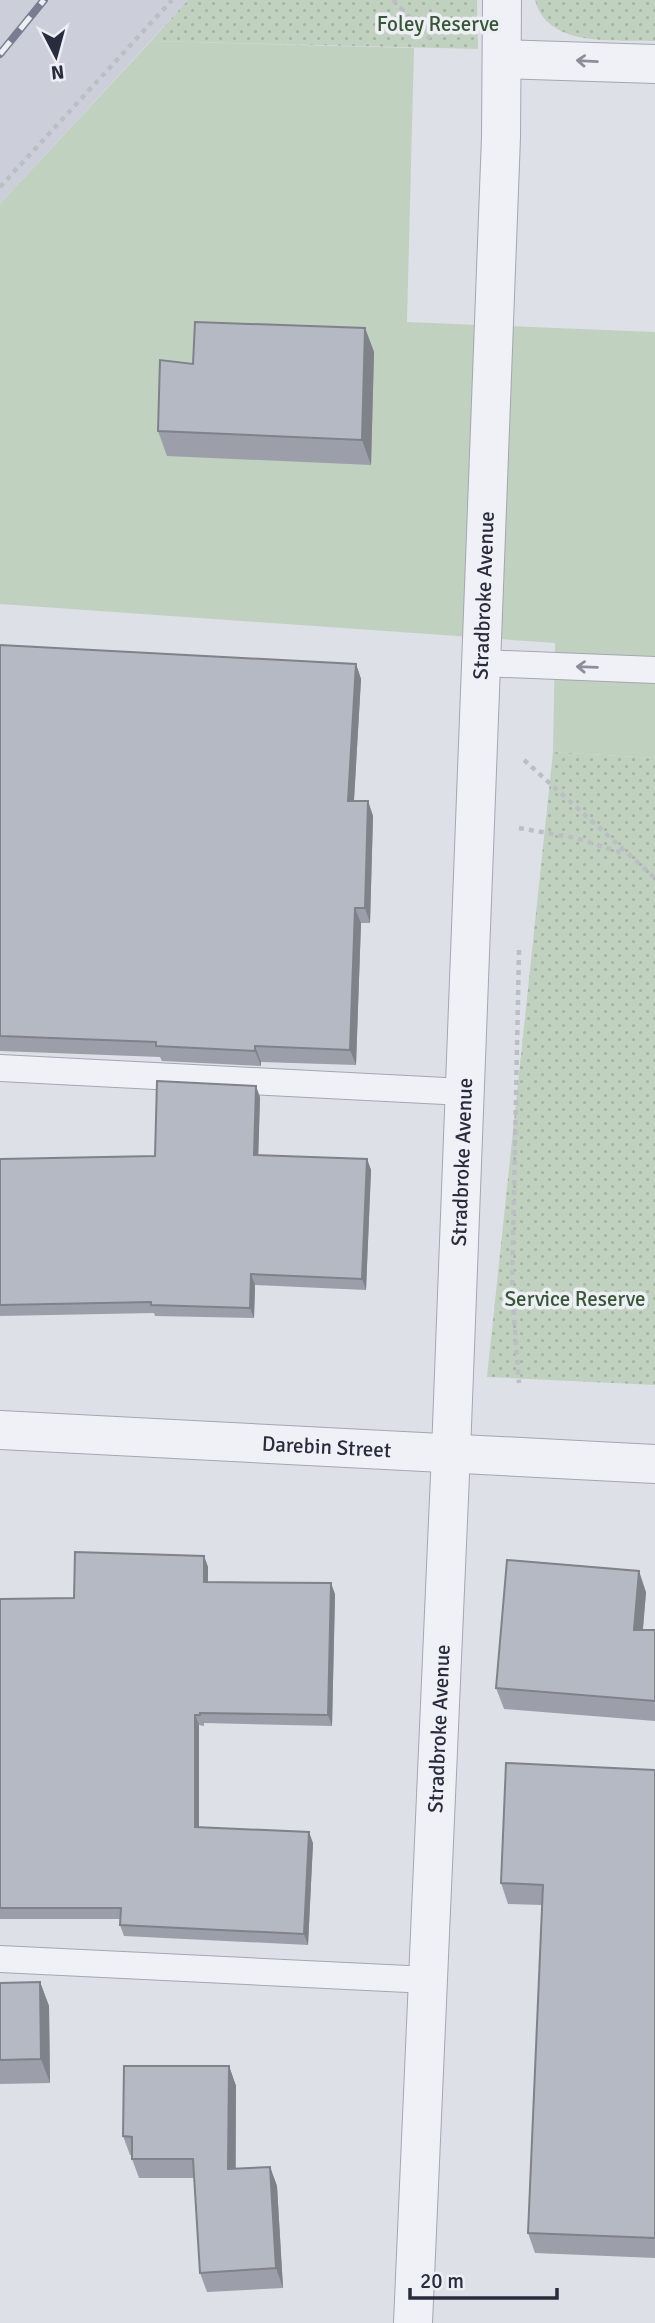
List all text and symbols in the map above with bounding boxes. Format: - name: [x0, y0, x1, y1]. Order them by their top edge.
- park label: Foley Reserve: [377, 11, 499, 37]
- north arrow: [21, 21, 91, 91]
- one-way arrow: [576, 55, 599, 68]
- text: N: [50, 59, 65, 85]
- street label: Stradbroke Avenue: [467, 511, 500, 680]
- one-way arrow: [576, 660, 599, 673]
- street label: Stradbroke Avenue: [446, 1077, 478, 1247]
- park label: Service Reserve: [504, 1286, 646, 1312]
- street label: Darebin Street: [261, 1431, 392, 1463]
- street label: Stradbroke Avenue: [422, 1644, 456, 1813]
- scale bar: [410, 2256, 557, 2300]
- text: 20 m: [420, 2268, 464, 2294]

